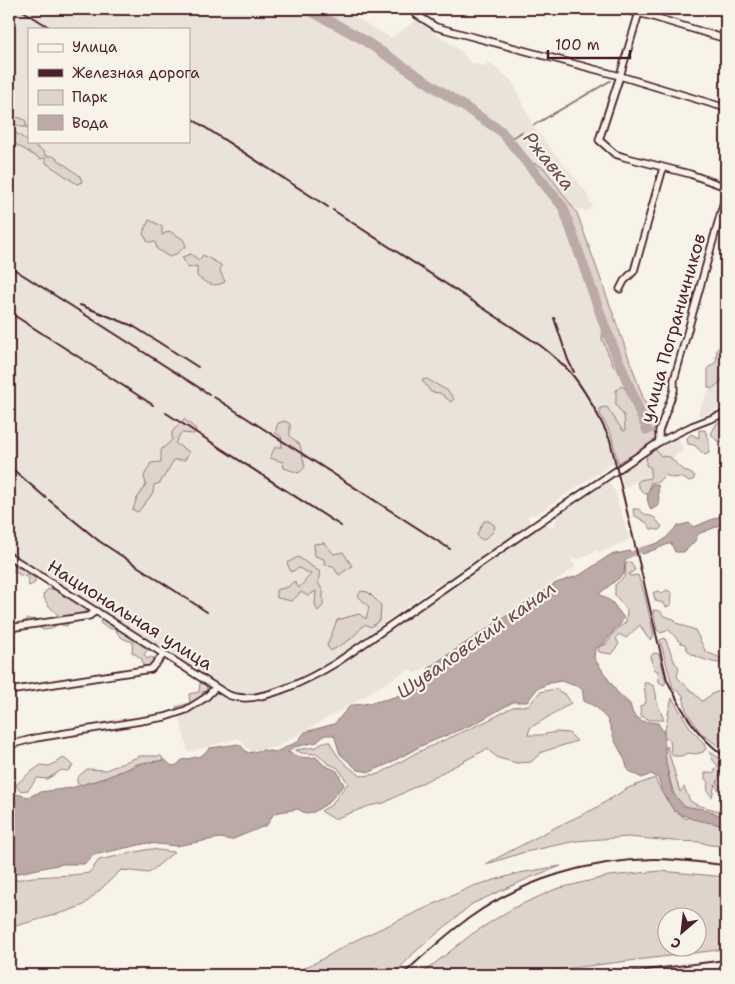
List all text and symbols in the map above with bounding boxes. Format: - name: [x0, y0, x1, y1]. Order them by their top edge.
- legend: [28, 28, 190, 142]
- scale bar: [548, 28, 630, 60]
- text: 100 m: [555, 35, 600, 55]
- text: Улица: [72, 37, 118, 57]
- text: Железная дорога: [72, 63, 200, 83]
- text: Парк: [72, 87, 108, 107]
- text: Вода: [72, 113, 109, 133]
- water label: Ржавка: [518, 126, 580, 196]
- street label: улица Пограничников: [635, 231, 711, 425]
- street label: Национальная улица: [43, 554, 217, 676]
- water label: Шуваловский канал: [391, 576, 561, 704]
- north arrow: [658, 906, 708, 956]
- text: С: [668, 934, 684, 953]

